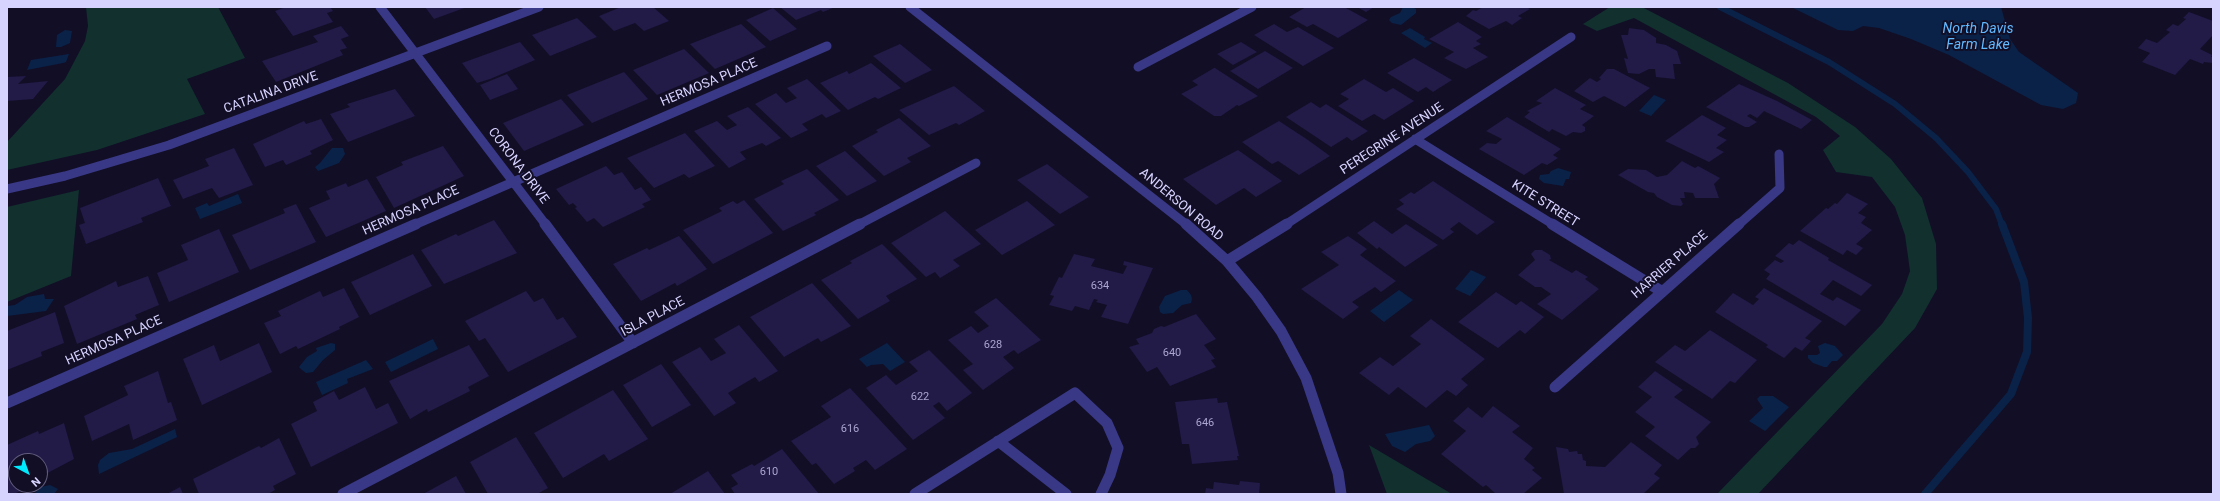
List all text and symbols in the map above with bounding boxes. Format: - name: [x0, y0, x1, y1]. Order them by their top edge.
- water label: North Davis Farm Lake: [1943, 21, 2013, 54]
- street label: HERMOSA PLACE: [658, 56, 760, 110]
- street label: CATALINA DRIVE: [222, 69, 320, 117]
- street label: PEREGRINE AVENUE: [1337, 100, 1447, 178]
- street label: CORONA DRIVE: [484, 125, 552, 207]
- street label: ANDERSON ROAD: [1136, 165, 1226, 245]
- street label: KITE STREET: [1509, 177, 1581, 231]
- street label: HERMOSA PLACE: [360, 183, 462, 239]
- street label: HARRIER PLACE: [1629, 228, 1711, 302]
- house number: 634: [1091, 279, 1109, 293]
- street label: ISLA PLACE: [619, 294, 687, 340]
- street label: HERMOSA PLACE: [63, 313, 165, 369]
- house number: 628: [984, 338, 1002, 352]
- house number: 640: [1163, 346, 1181, 360]
- house number: 622: [911, 390, 929, 404]
- house number: 646: [1196, 416, 1214, 430]
- house number: 616: [841, 422, 859, 436]
- north arrow: [8, 453, 48, 493]
- house number: 610: [760, 465, 778, 479]
- text: N: [28, 474, 43, 489]

